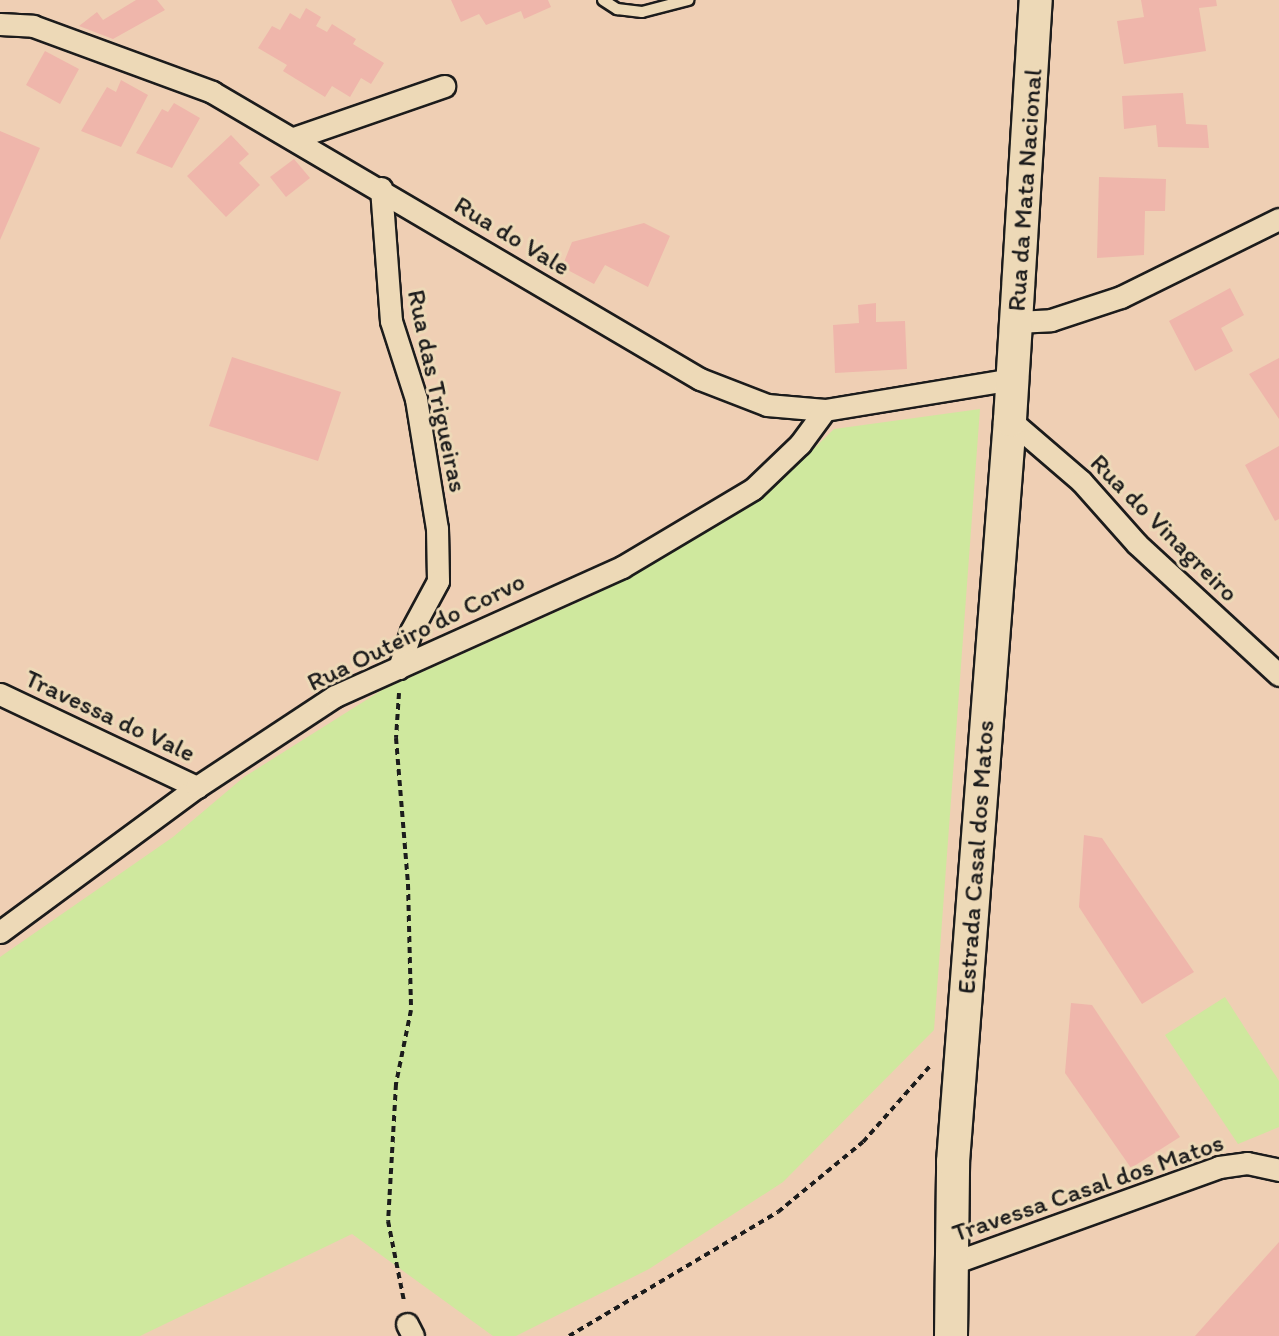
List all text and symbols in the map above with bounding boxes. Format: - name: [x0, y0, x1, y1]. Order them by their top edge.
- street label: Rua da Mata Nacional: [1001, 68, 1049, 312]
- street label: Rua do Vale: [448, 189, 576, 283]
- street label: Rua das Trigueiras: [400, 287, 474, 495]
- street label: Rua do Vinagreiro: [1083, 447, 1245, 609]
- street label: Rua Outeiro do Corvo: [302, 566, 530, 698]
- street label: Travessa do Vale: [20, 663, 200, 769]
- street label: Estrada Casal dos Matos: [951, 719, 1001, 995]
- street label: Travessa Casal dos Matos: [948, 1127, 1228, 1249]

